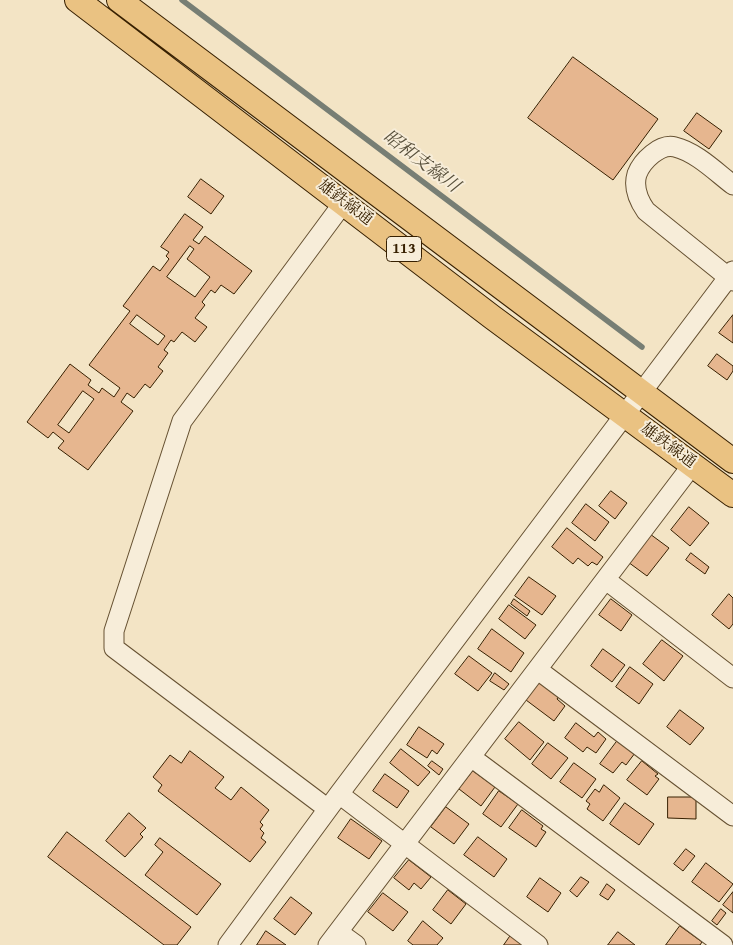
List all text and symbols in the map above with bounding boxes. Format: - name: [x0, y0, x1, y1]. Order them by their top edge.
- water label: 昭和支線川: [379, 126, 463, 198]
- street label: 雄鉄線通: [314, 176, 376, 230]
- road number: 113: [386, 236, 422, 262]
- street label: 雄鉄線通: [636, 419, 700, 473]

